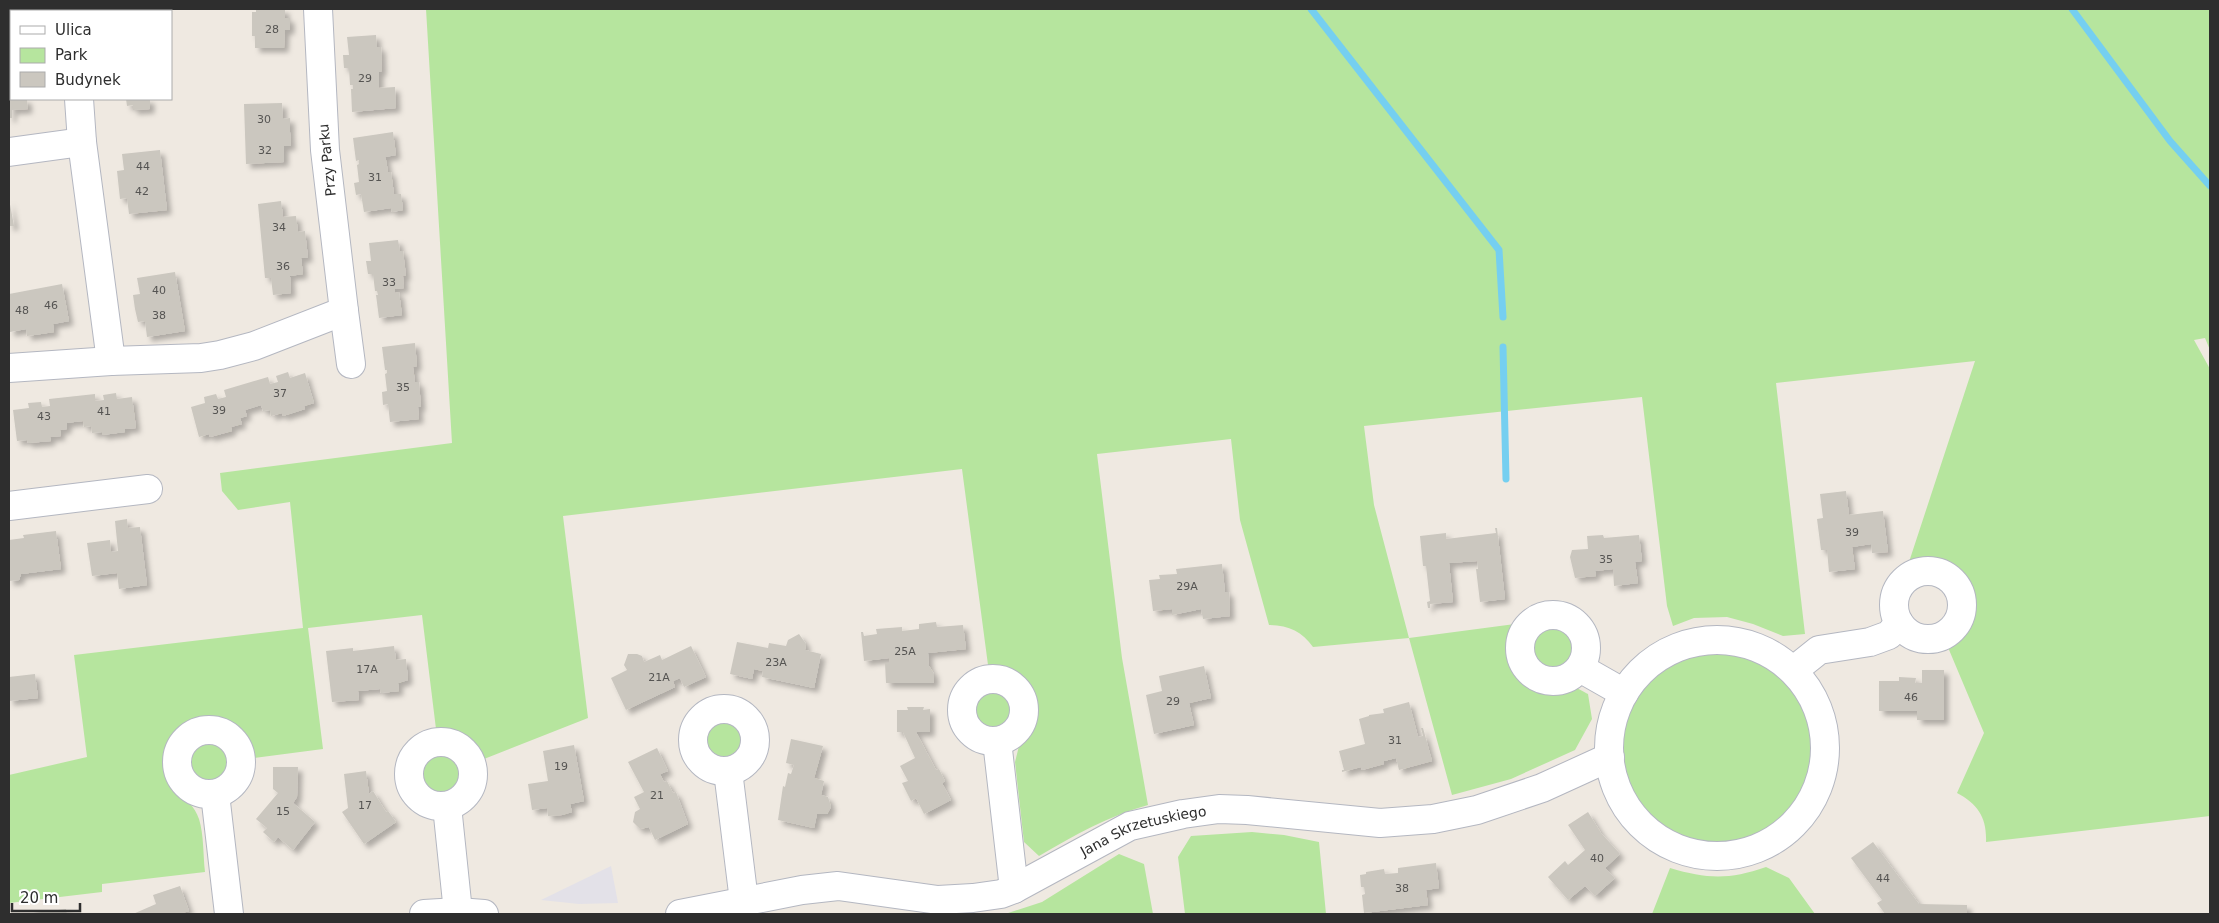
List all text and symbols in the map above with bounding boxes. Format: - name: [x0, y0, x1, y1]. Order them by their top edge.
- legend: [10, 10, 172, 100]
- text: Ulica: [55, 21, 92, 39]
- house number: 28: [265, 23, 279, 36]
- text: Park: [55, 46, 88, 64]
- text: Budynek: [55, 71, 121, 89]
- house number: 29: [358, 72, 372, 85]
- house number: 30: [257, 113, 271, 126]
- street label: Przy Parku: [315, 123, 339, 197]
- house number: 32: [258, 144, 272, 157]
- house number: 44: [136, 160, 150, 173]
- house number: 31: [368, 171, 382, 184]
- house number: 42: [135, 185, 149, 198]
- house number: 34: [272, 221, 286, 234]
- house number: 36: [276, 260, 290, 273]
- house number: 33: [382, 276, 396, 289]
- house number: 40: [152, 284, 166, 297]
- house number: 46: [44, 299, 58, 312]
- house number: 48: [15, 304, 29, 317]
- house number: 38: [152, 309, 166, 322]
- house number: 35: [396, 381, 410, 394]
- house number: 37: [273, 387, 287, 400]
- house number: 39: [212, 404, 226, 417]
- house number: 41: [97, 405, 111, 418]
- house number: 43: [37, 410, 51, 423]
- house number: 39: [1845, 526, 1859, 539]
- house number: 35: [1599, 553, 1613, 566]
- house number: 29A: [1176, 580, 1198, 593]
- house number: 25A: [894, 645, 916, 658]
- house number: 23A: [765, 656, 787, 669]
- house number: 17A: [356, 663, 378, 676]
- house number: 21A: [648, 671, 670, 684]
- house number: 46: [1904, 691, 1918, 704]
- house number: 29: [1166, 695, 1180, 708]
- house number: 31: [1388, 734, 1402, 747]
- house number: 19: [554, 760, 568, 773]
- house number: 21: [650, 789, 664, 802]
- house number: 17: [358, 799, 372, 812]
- street label: Jana Skrzetuskiego: [1077, 803, 1207, 860]
- house number: 15: [276, 805, 290, 818]
- house number: 40: [1590, 852, 1604, 865]
- house number: 44: [1876, 872, 1890, 885]
- scale bar: [12, 880, 80, 912]
- house number: 38: [1395, 882, 1409, 895]
- text: 20 m: [20, 889, 58, 907]

